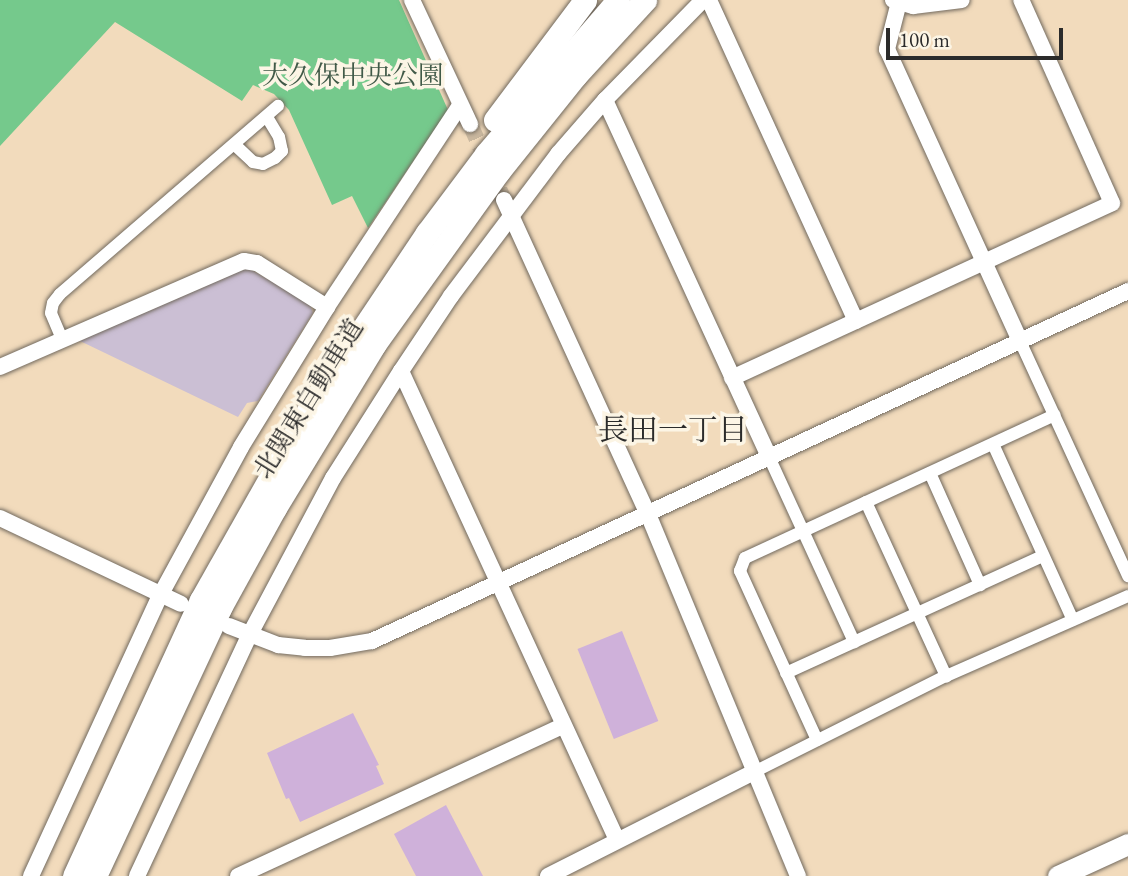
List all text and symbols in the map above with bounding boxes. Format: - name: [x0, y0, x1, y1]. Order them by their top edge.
- scale bar: [890, 14, 1067, 58]
- text: 100 m: [899, 26, 950, 53]
- park label: 大久保中央公園: [262, 60, 444, 92]
- street label: 北関東自動車道: [248, 314, 370, 484]
- district label: 長田一丁目: [598, 412, 748, 448]

